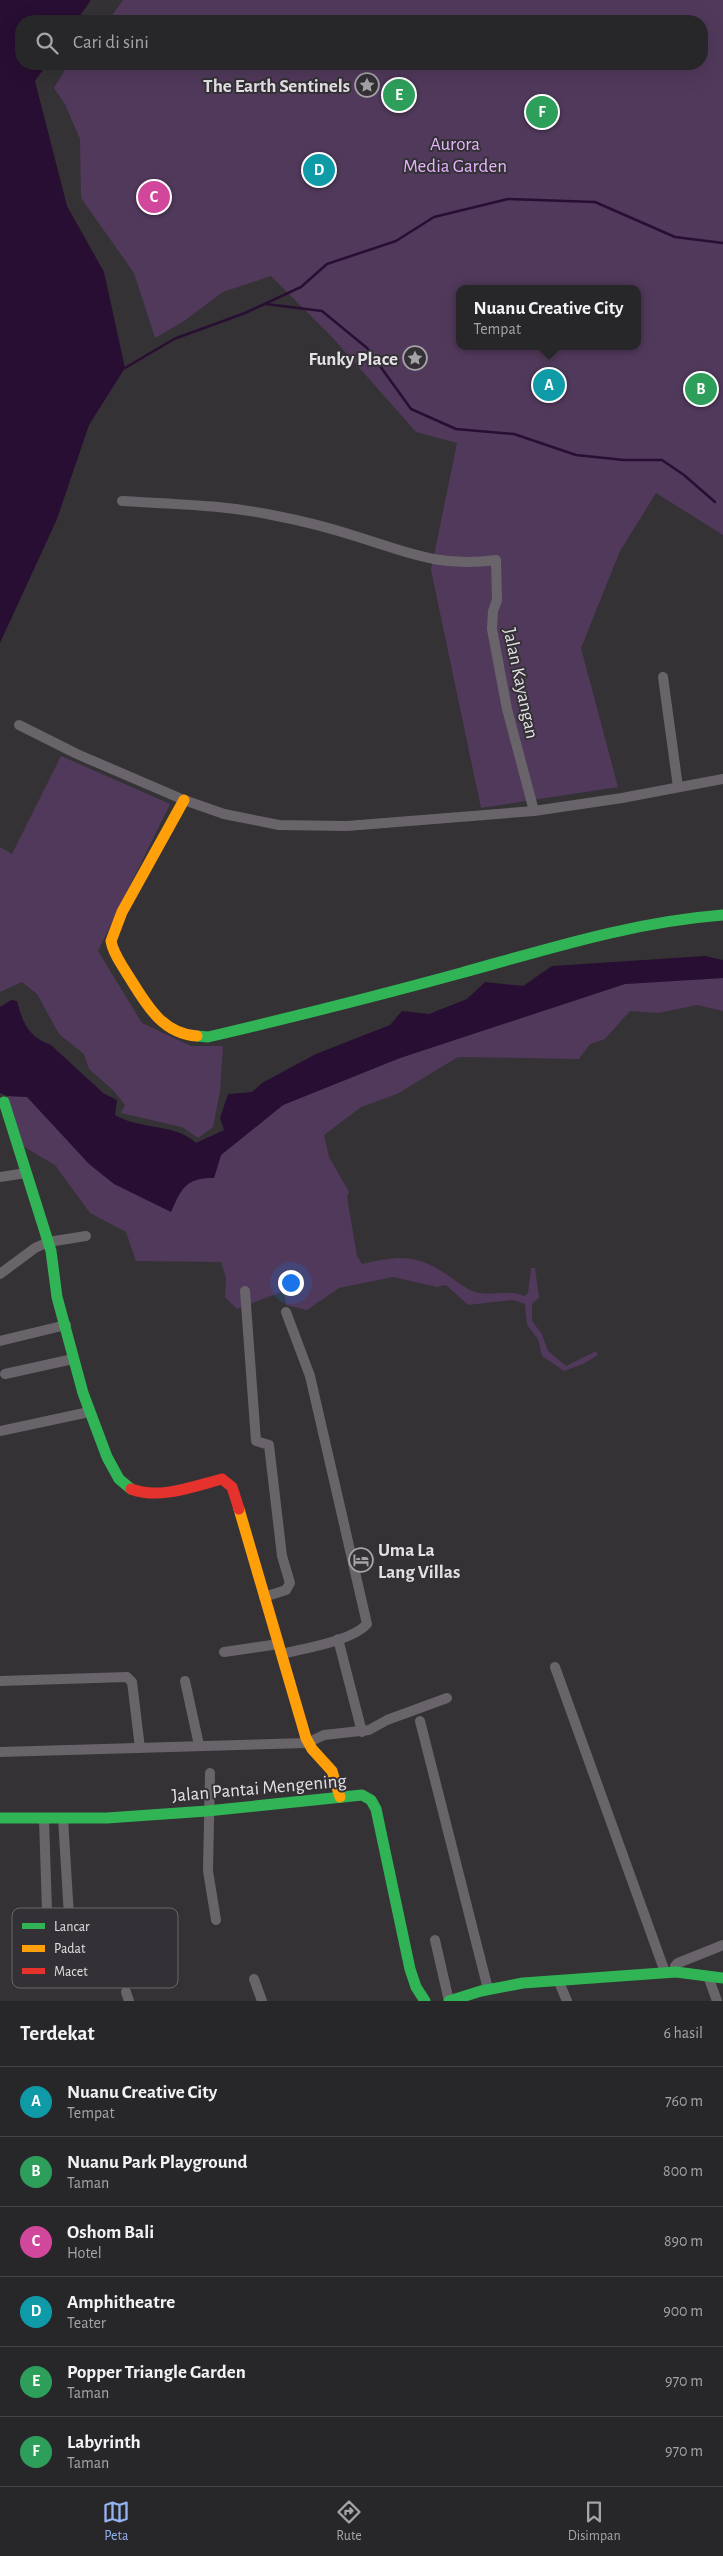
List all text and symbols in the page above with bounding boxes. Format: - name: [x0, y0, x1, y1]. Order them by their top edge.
- search box: [15, 15, 708, 70]
- icon: search: [33, 29, 61, 57]
- text: Cari di sini: [73, 33, 149, 52]
- place icon: The Earth Sentinels: [354, 72, 380, 98]
- pin: E: [383, 76, 415, 114]
- place label: The Earth Sentinels: [203, 77, 350, 96]
- pin: F: [526, 93, 558, 131]
- park label: Aurora Media Garden: [403, 135, 507, 176]
- pin: D: [303, 151, 335, 189]
- pin: C: [138, 178, 170, 216]
- popup: [456, 285, 641, 350]
- text: Nuanu Creative City: [473, 299, 624, 318]
- text: Tempat: [473, 321, 521, 337]
- place icon: Funky Place: [402, 345, 428, 371]
- place label: Funky Place: [308, 350, 398, 369]
- pin: A: [533, 366, 565, 404]
- pin: B: [685, 370, 717, 408]
- street label: Jalan Kayangan: [500, 626, 542, 740]
- your location: [278, 1270, 304, 1296]
- place label: Uma La Lang Villas: [378, 1541, 460, 1582]
- hotel icon: Uma La Lang Villas: [348, 1547, 374, 1573]
- street label: Jalan Pantai Mengening: [171, 1771, 348, 1806]
- legend: [12, 1908, 178, 1988]
- text: Lancar: [54, 1920, 90, 1934]
- text: Padat: [54, 1942, 86, 1956]
- text: Macet: [54, 1965, 88, 1979]
- text: Terdekat: [20, 2023, 95, 2044]
- text: 6 hasil: [663, 2025, 703, 2041]
- text: Nuanu Creative City: [67, 2083, 217, 2102]
- text: A: [31, 2093, 41, 2109]
- text: 760 m: [665, 2093, 703, 2109]
- text: Tempat: [67, 2105, 115, 2121]
- text: Nuanu Park Playground: [67, 2153, 248, 2172]
- text: B: [31, 2163, 41, 2179]
- text: 800 m: [663, 2163, 703, 2179]
- text: Taman: [67, 2175, 109, 2191]
- text: Oshom Bali: [67, 2223, 154, 2242]
- text: C: [32, 2233, 40, 2249]
- text: 890 m: [664, 2233, 703, 2249]
- text: Hotel: [67, 2245, 102, 2261]
- text: Amphitheatre: [67, 2293, 175, 2312]
- text: D: [31, 2303, 41, 2319]
- text: 900 m: [663, 2303, 703, 2319]
- text: Teater: [67, 2315, 106, 2331]
- text: Popper Triangle Garden: [67, 2363, 246, 2382]
- text: E: [32, 2373, 40, 2389]
- text: 970 m: [665, 2373, 703, 2389]
- text: Taman: [67, 2385, 109, 2401]
- text: Labyrinth: [67, 2433, 141, 2452]
- text: F: [32, 2443, 40, 2459]
- text: 970 m: [665, 2443, 703, 2459]
- text: Taman: [67, 2455, 109, 2471]
- tab: Peta: [102, 2498, 130, 2545]
- tab: Rute: [335, 2498, 363, 2545]
- tab: Disimpan: [568, 2498, 621, 2545]

